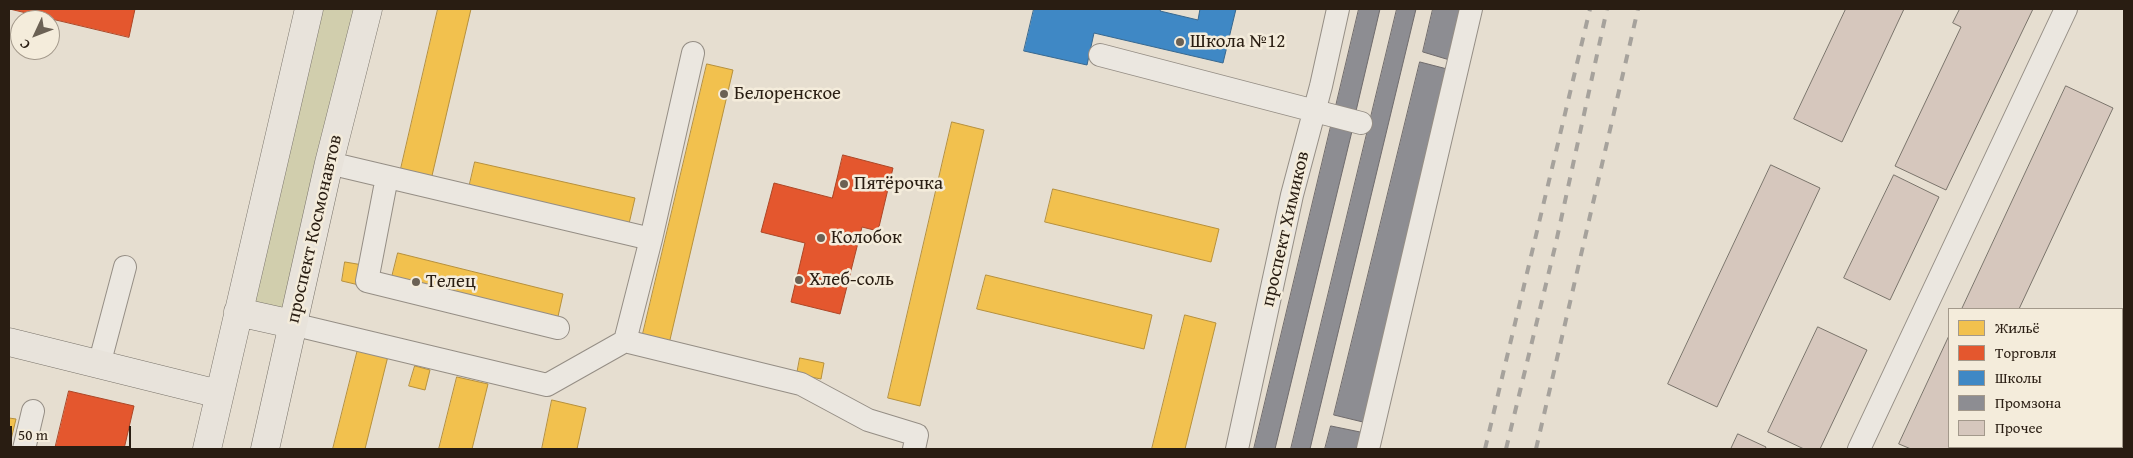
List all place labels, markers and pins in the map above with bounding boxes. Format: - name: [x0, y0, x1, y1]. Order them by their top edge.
- place label: Школа №12: [1190, 31, 1285, 53]
- marker: Школа №12: [1174, 36, 1186, 48]
- place label: Белоренское: [734, 83, 841, 105]
- marker: Белоренское: [718, 88, 730, 100]
- place label: Пятёрочка: [854, 173, 943, 195]
- marker: Пятёрочка: [838, 178, 850, 190]
- place label: Колобок: [831, 227, 902, 249]
- marker: Колобок: [815, 232, 827, 244]
- place label: Хлеб-соль: [809, 269, 894, 291]
- place label: Телец: [426, 271, 476, 293]
- marker: Хлеб-соль: [793, 274, 805, 286]
- marker: Телец: [410, 276, 422, 288]

